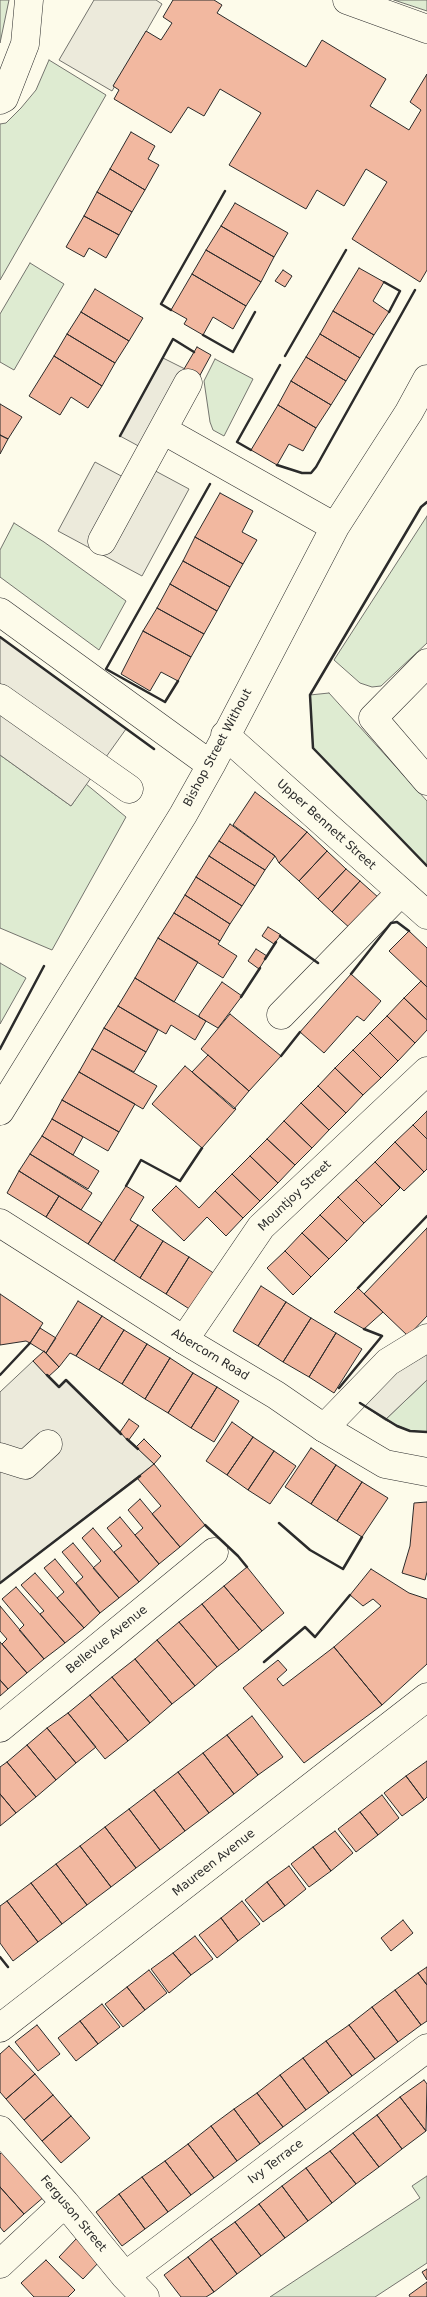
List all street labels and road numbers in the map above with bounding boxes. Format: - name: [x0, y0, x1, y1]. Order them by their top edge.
- street label: Bishop Street Without: [181, 687, 255, 809]
- street label: Upper Bennett Street: [274, 777, 378, 873]
- street label: Mountjoy Street: [256, 1158, 334, 1234]
- street label: Abercorn Road: [169, 1326, 251, 1384]
- street label: Bellevue Avenue: [64, 1603, 150, 1677]
- street label: Maureen Avenue: [170, 1826, 258, 1900]
- street label: Ivy Terrace: [246, 2137, 306, 2187]
- street label: Ferguson Street: [37, 2173, 109, 2255]

